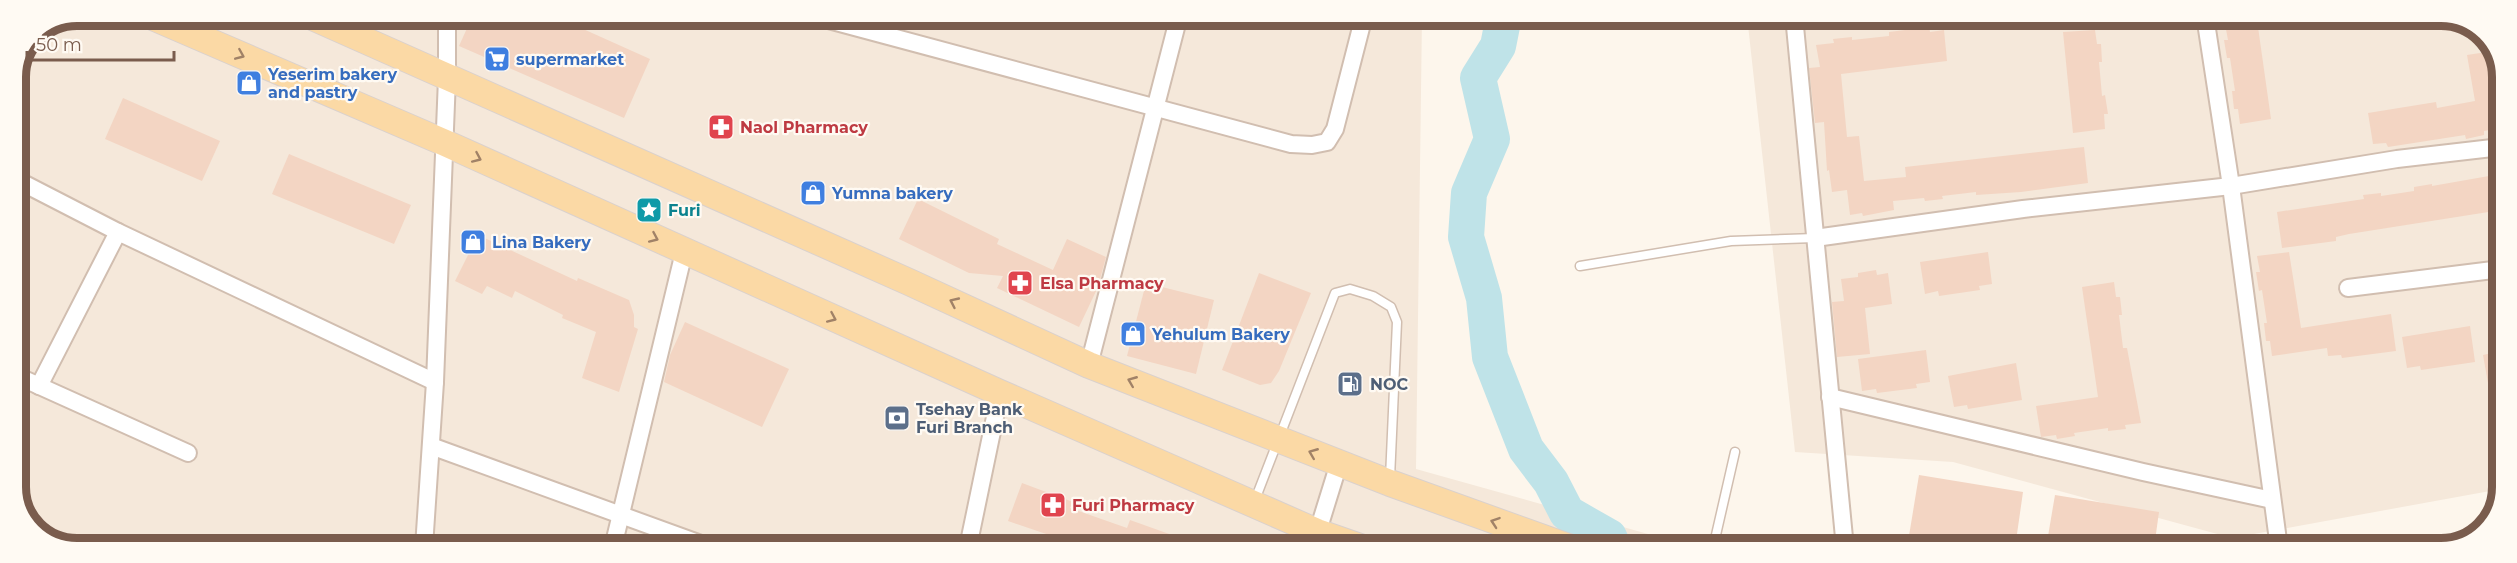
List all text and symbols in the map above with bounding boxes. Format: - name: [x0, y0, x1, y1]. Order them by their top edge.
- scale bar: [27, 24, 174, 62]
- text: 50 m: [36, 34, 82, 56]
- supermarket icon: supermarket: [482, 44, 512, 74]
- one-way arrow: [234, 48, 245, 60]
- place label: supermarket: [516, 50, 624, 69]
- place label: Yeserim bakery and pastry: [267, 65, 397, 102]
- shop icon: Yeserim bakery and pastry: [234, 68, 264, 98]
- pharmacy icon: Naol Pharmacy: [706, 112, 736, 142]
- place label: Naol Pharmacy: [740, 118, 868, 137]
- one-way arrow: [470, 150, 481, 162]
- shop icon: Yumna bakery: [798, 178, 828, 208]
- place label: Yumna bakery: [831, 184, 953, 203]
- place icon: Furi: [634, 195, 664, 225]
- place label: Furi: [668, 201, 701, 220]
- shop icon: Lina Bakery: [458, 227, 488, 257]
- one-way arrow: [648, 231, 659, 243]
- place label: Lina Bakery: [492, 233, 591, 252]
- pharmacy icon: Elsa Pharmacy: [1005, 268, 1035, 298]
- place label: Elsa Pharmacy: [1040, 274, 1164, 293]
- one-way arrow: [949, 298, 960, 310]
- one-way arrow: [826, 310, 837, 322]
- shop icon: Yehulum Bakery: [1118, 319, 1148, 349]
- place label: Yehulum Bakery: [1151, 325, 1290, 344]
- fuel station icon: NOC: [1335, 369, 1365, 399]
- place label: NOC: [1370, 375, 1408, 394]
- one-way arrow: [1127, 376, 1138, 388]
- place label: Tsehay Bank Furi Branch: [916, 400, 1023, 437]
- bank icon: Tsehay Bank Furi Branch: [882, 403, 912, 433]
- one-way arrow: [1308, 448, 1319, 460]
- pharmacy icon: Furi Pharmacy: [1038, 490, 1068, 520]
- place label: Furi Pharmacy: [1072, 496, 1195, 515]
- one-way arrow: [1491, 516, 1501, 529]

